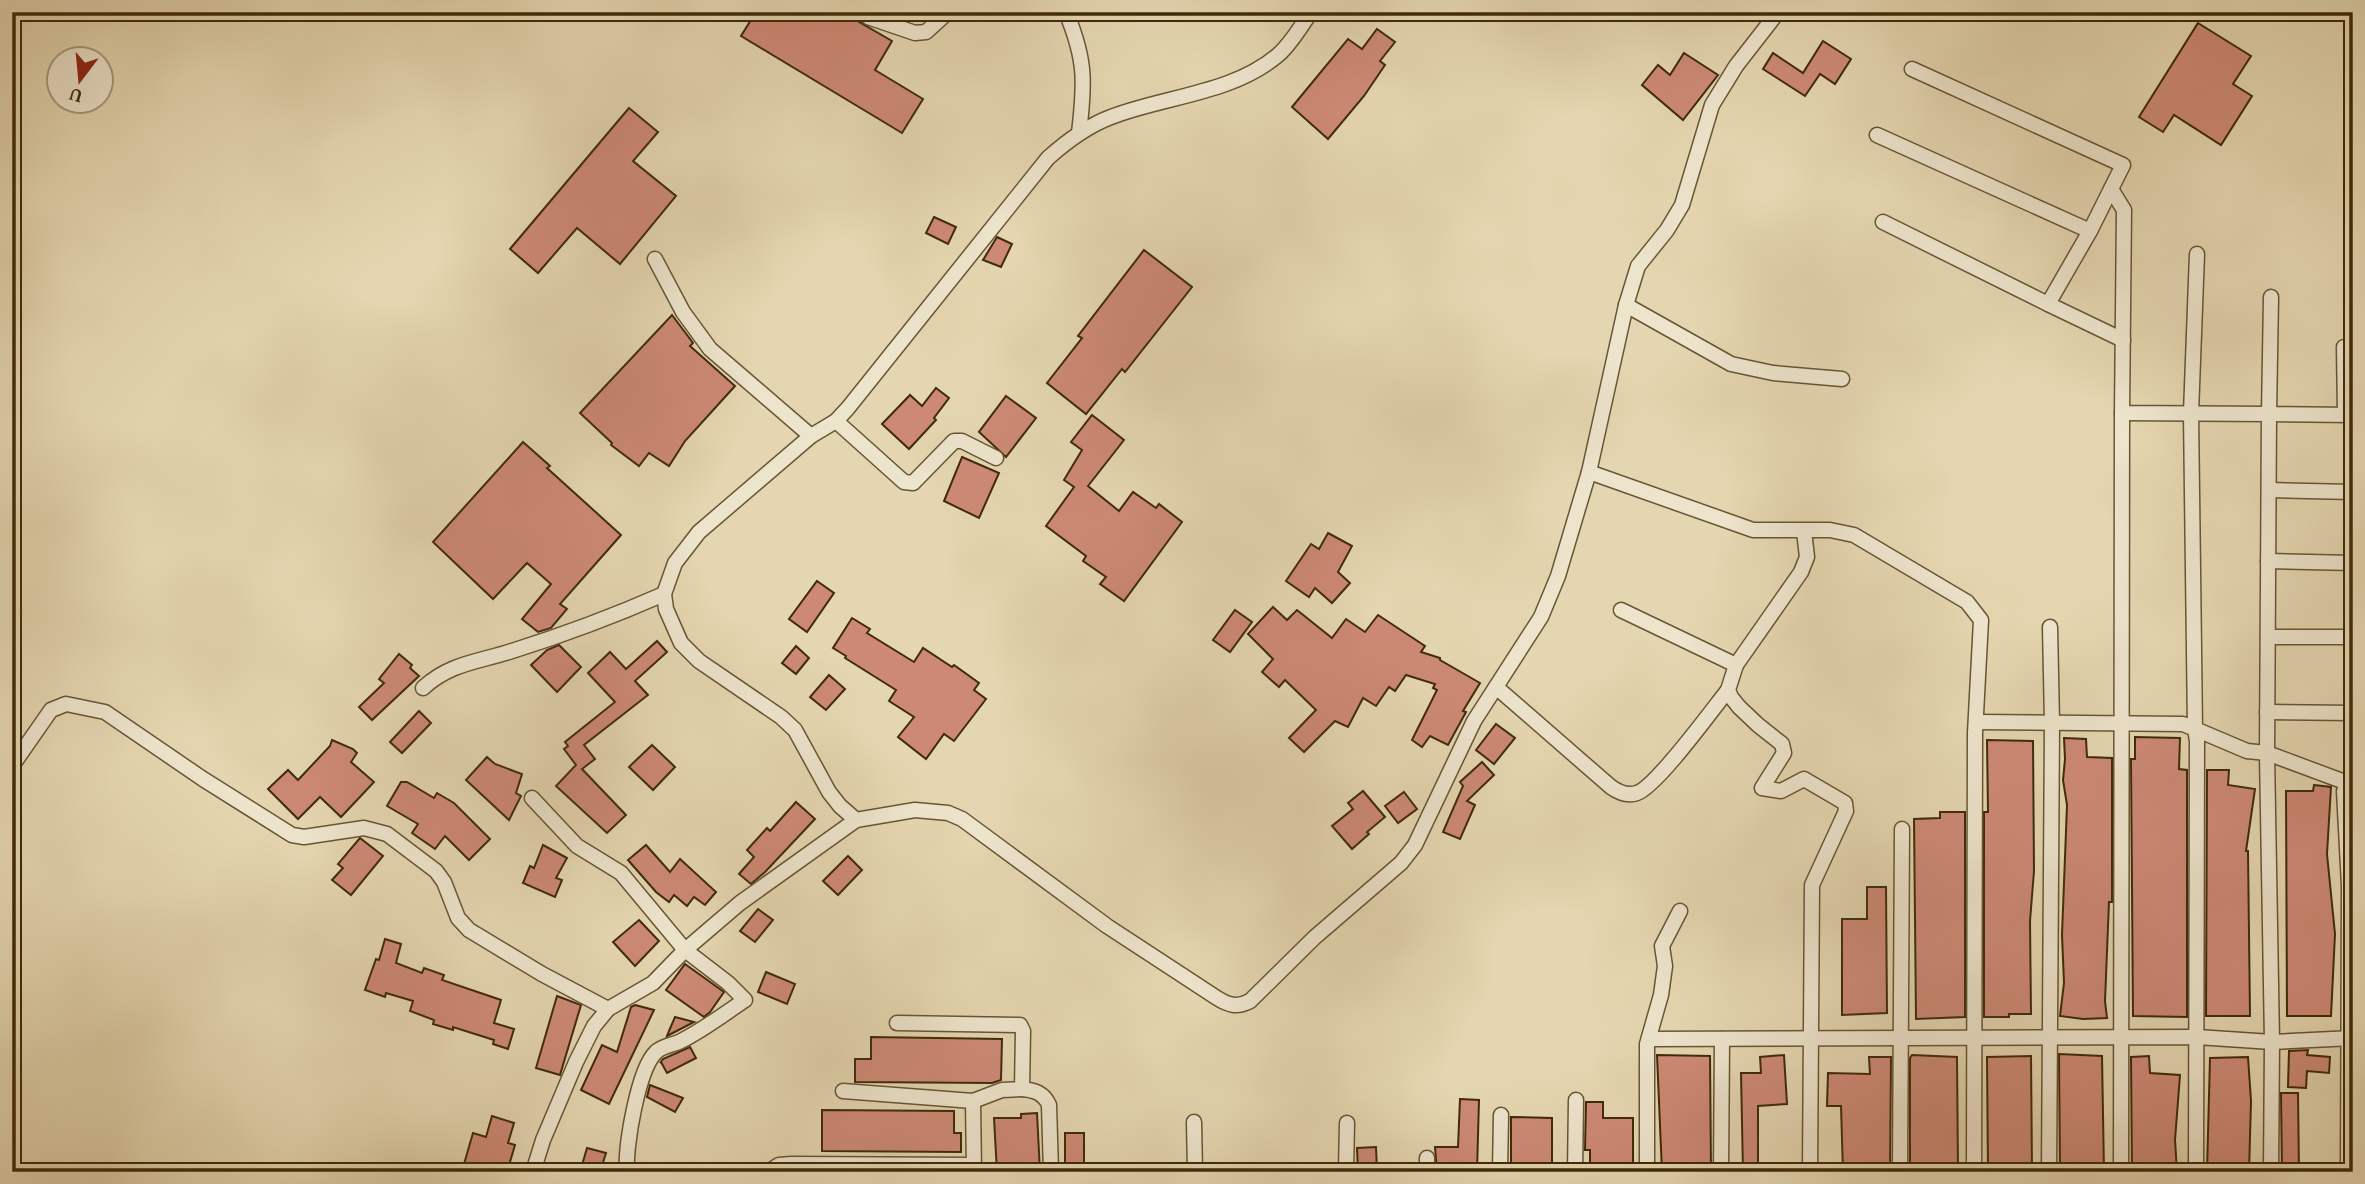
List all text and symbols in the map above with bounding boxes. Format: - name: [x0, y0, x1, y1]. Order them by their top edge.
- north arrow: [46, 46, 116, 116]
- text: U: [65, 81, 85, 112]

